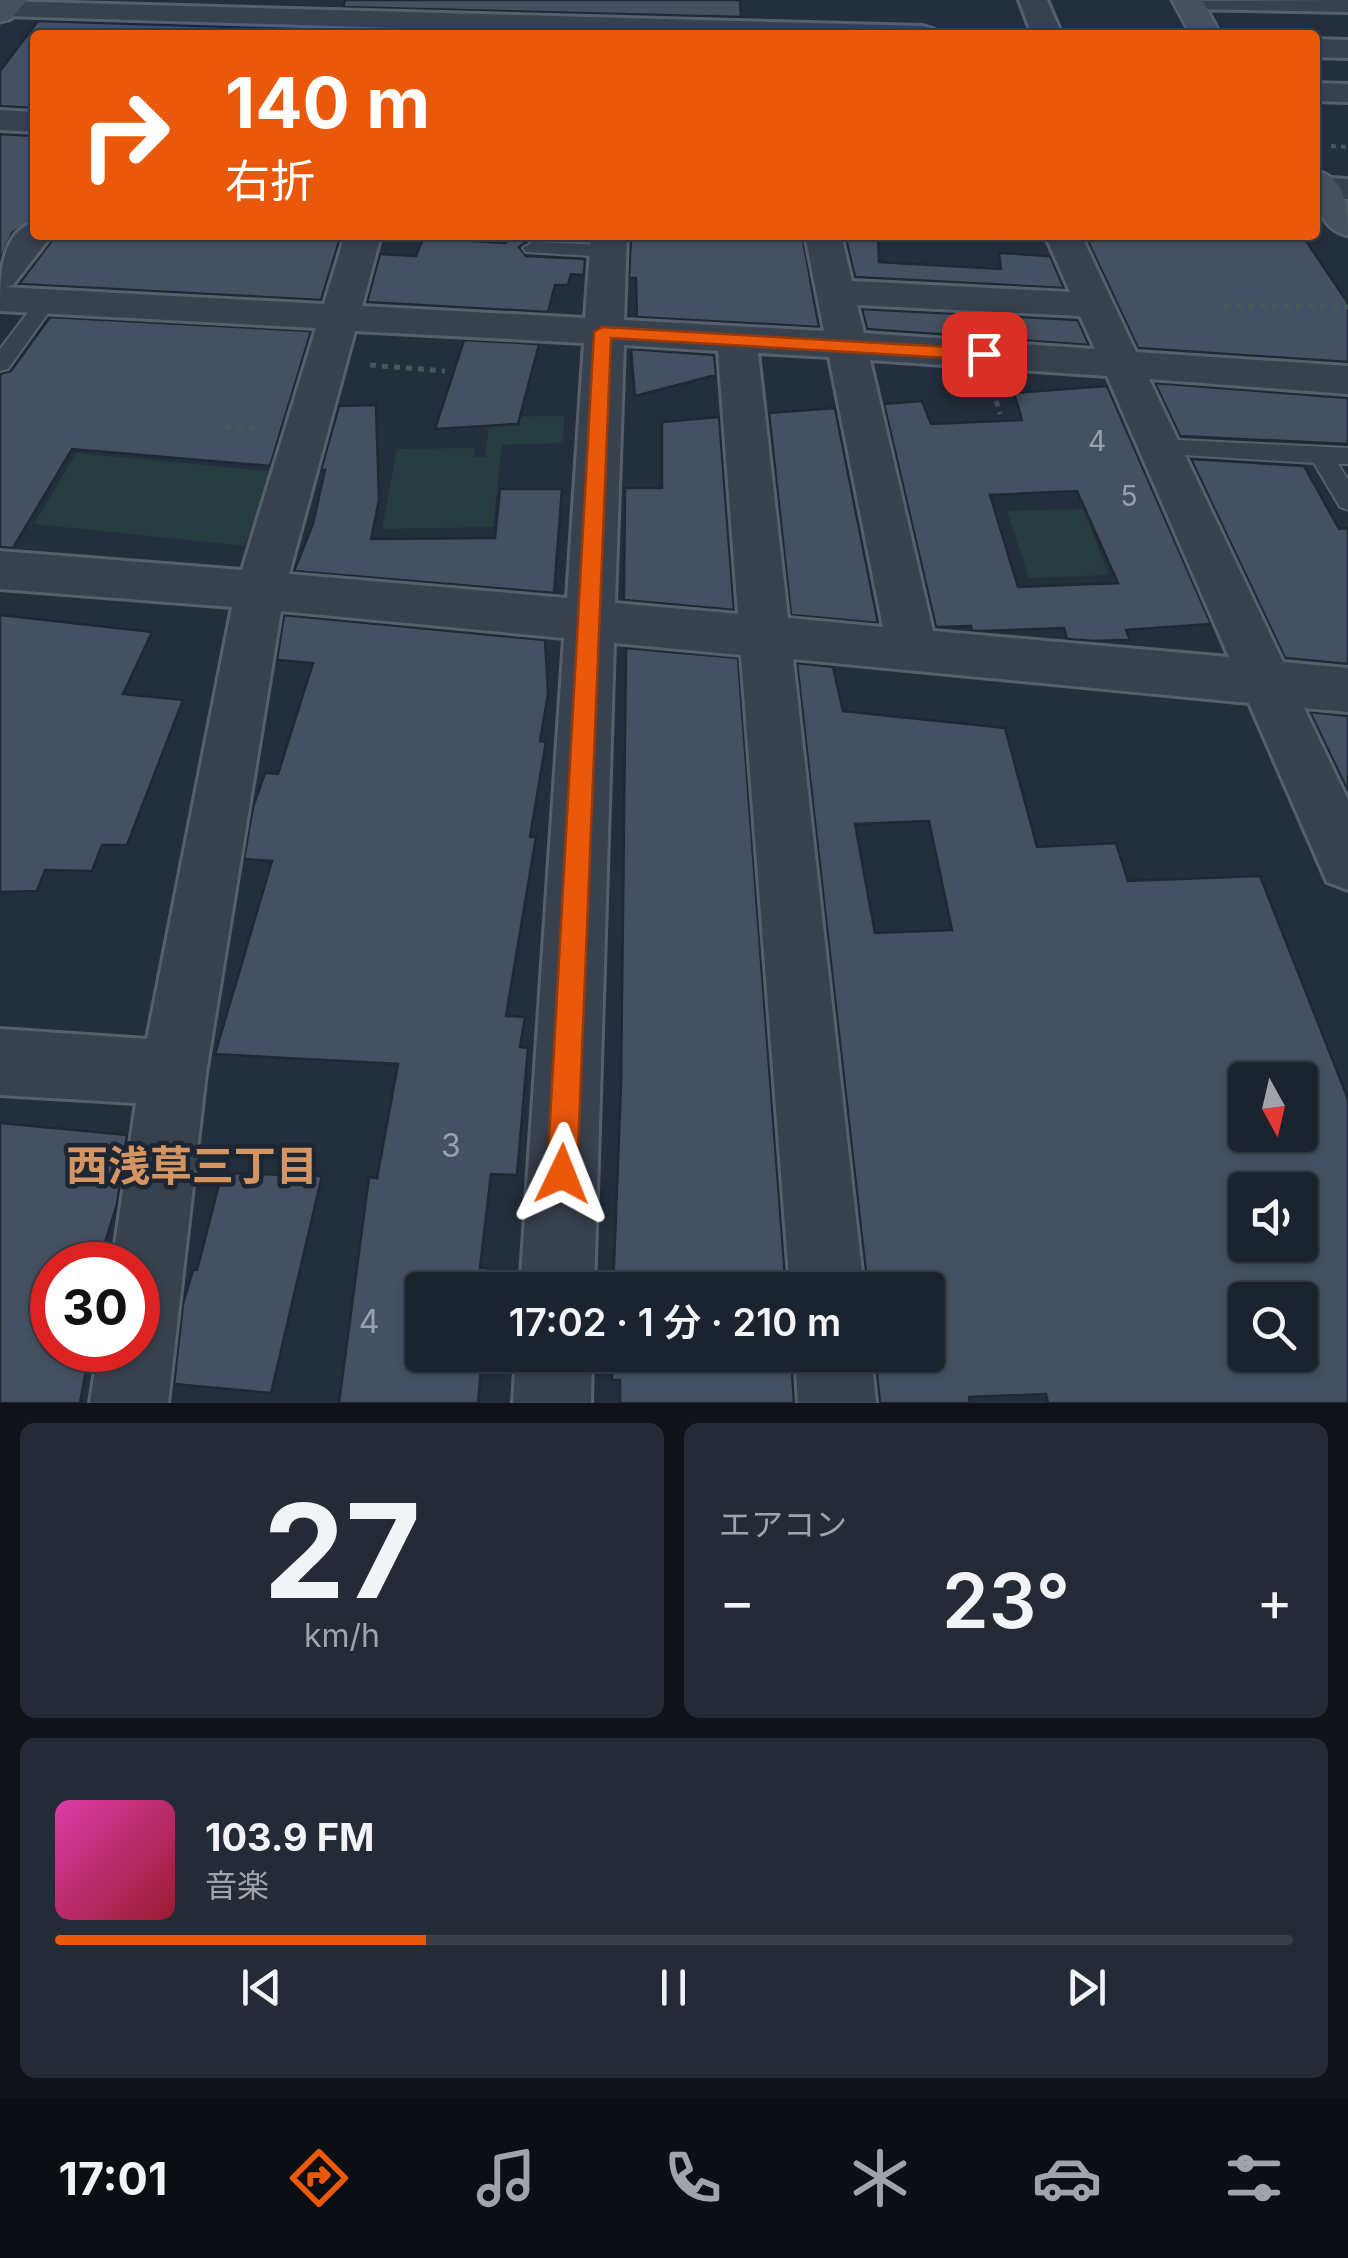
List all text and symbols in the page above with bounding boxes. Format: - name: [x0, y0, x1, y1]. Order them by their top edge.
- text: 140 m: [225, 60, 430, 145]
- icon: right: [60, 70, 190, 200]
- text: 右折: [225, 153, 315, 208]
- pin: [942, 312, 1027, 397]
- icon: arrive: [957, 327, 1012, 382]
- house number: 4: [1088, 424, 1106, 458]
- house number: 5: [1120, 479, 1138, 513]
- north arrow: [1228, 1062, 1318, 1152]
- map controls: [1228, 1062, 1318, 1372]
- position arrow: [510, 1122, 614, 1226]
- house number: 3: [441, 1126, 461, 1165]
- district label: 西浅草三丁目: [66, 1140, 318, 1191]
- button: sound: [1228, 1172, 1318, 1262]
- speed limit sign: 30: [30, 1242, 160, 1372]
- button: search: [1228, 1282, 1318, 1372]
- text: 17:02 · 1 分 · 210 m: [509, 1299, 841, 1345]
- house number: 4: [359, 1302, 379, 1341]
- text: 27: [263, 1472, 421, 1629]
- text: エアコン: [719, 1505, 847, 1544]
- text: 23°: [942, 1555, 1070, 1646]
- text: −: [719, 1568, 755, 1634]
- text: +: [1257, 1568, 1293, 1634]
- text: km/h: [304, 1616, 380, 1655]
- text: 103.9 FM: [205, 1814, 374, 1860]
- text: 音楽: [205, 1866, 269, 1905]
- icon: previous: [234, 1960, 289, 2015]
- icon: pause: [646, 1960, 701, 2015]
- icon: next: [1059, 1960, 1114, 2015]
- icon: directions: [284, 2143, 354, 2213]
- icon: music: [471, 2143, 541, 2213]
- icon: phone: [658, 2143, 728, 2213]
- icon: climate: [845, 2143, 915, 2213]
- icon: car: [1032, 2143, 1102, 2213]
- icon: filters: [1219, 2143, 1289, 2213]
- text: 17:01: [59, 2151, 167, 2206]

